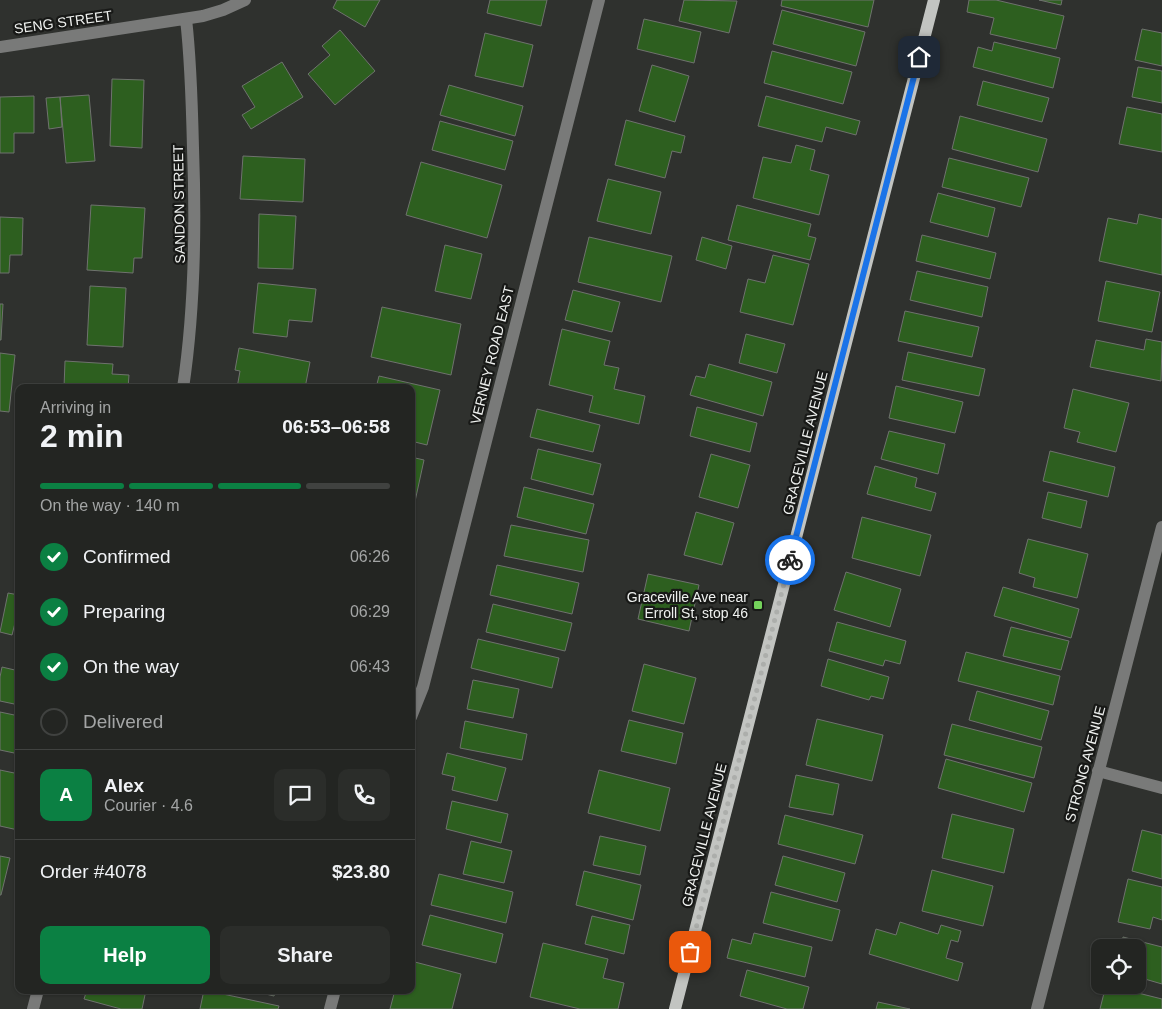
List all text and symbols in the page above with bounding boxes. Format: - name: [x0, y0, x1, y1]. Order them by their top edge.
- street label: SENG STREET: [13, 7, 113, 37]
- pin: [898, 36, 940, 78]
- icon: home: [905, 43, 933, 71]
- street label: SANDON STREET: [170, 144, 188, 264]
- street label: VERNEY ROAD EAST: [467, 284, 517, 426]
- street label: GRACEVILLE AVENUE: [779, 369, 831, 517]
- text: Arriving in: [40, 399, 111, 416]
- text: 06:53–06:58: [282, 416, 390, 437]
- text: 2 min: [40, 418, 124, 454]
- text: On the way · 140 m: [40, 497, 180, 514]
- courier: [765, 535, 815, 585]
- icon: check: [40, 543, 68, 571]
- text: Confirmed: [83, 546, 171, 567]
- icon: bike: [776, 546, 804, 574]
- text: 06:26: [350, 548, 390, 565]
- place label: Graceville Ave near Erroll St, stop 46: [627, 589, 748, 621]
- icon: check: [40, 598, 68, 626]
- marker: Graceville Ave near Erroll St, stop 46: [752, 599, 764, 611]
- text: Preparing: [83, 601, 165, 622]
- text: 06:29: [350, 603, 390, 620]
- icon: check: [40, 653, 68, 681]
- text: On the way: [83, 656, 179, 677]
- text: 06:43: [350, 658, 390, 675]
- street label: STRONG AVENUE: [1062, 704, 1108, 824]
- text: Delivered: [83, 711, 163, 732]
- street label: GRACEVILLE AVENUE: [678, 761, 730, 909]
- button: chat: [274, 769, 326, 821]
- button: phone: [338, 769, 390, 821]
- text: Alex: [104, 775, 144, 796]
- text: A: [59, 784, 73, 805]
- text: Courier · 4.6: [104, 797, 193, 814]
- text: Order #4078: [40, 861, 147, 882]
- text: $23.80: [332, 861, 390, 882]
- button: Help: [40, 926, 210, 984]
- button: Share: [220, 926, 390, 984]
- pin: [669, 931, 711, 973]
- icon: bag: [676, 938, 704, 966]
- map controls: [1091, 939, 1146, 994]
- button: locate: [1091, 939, 1146, 994]

